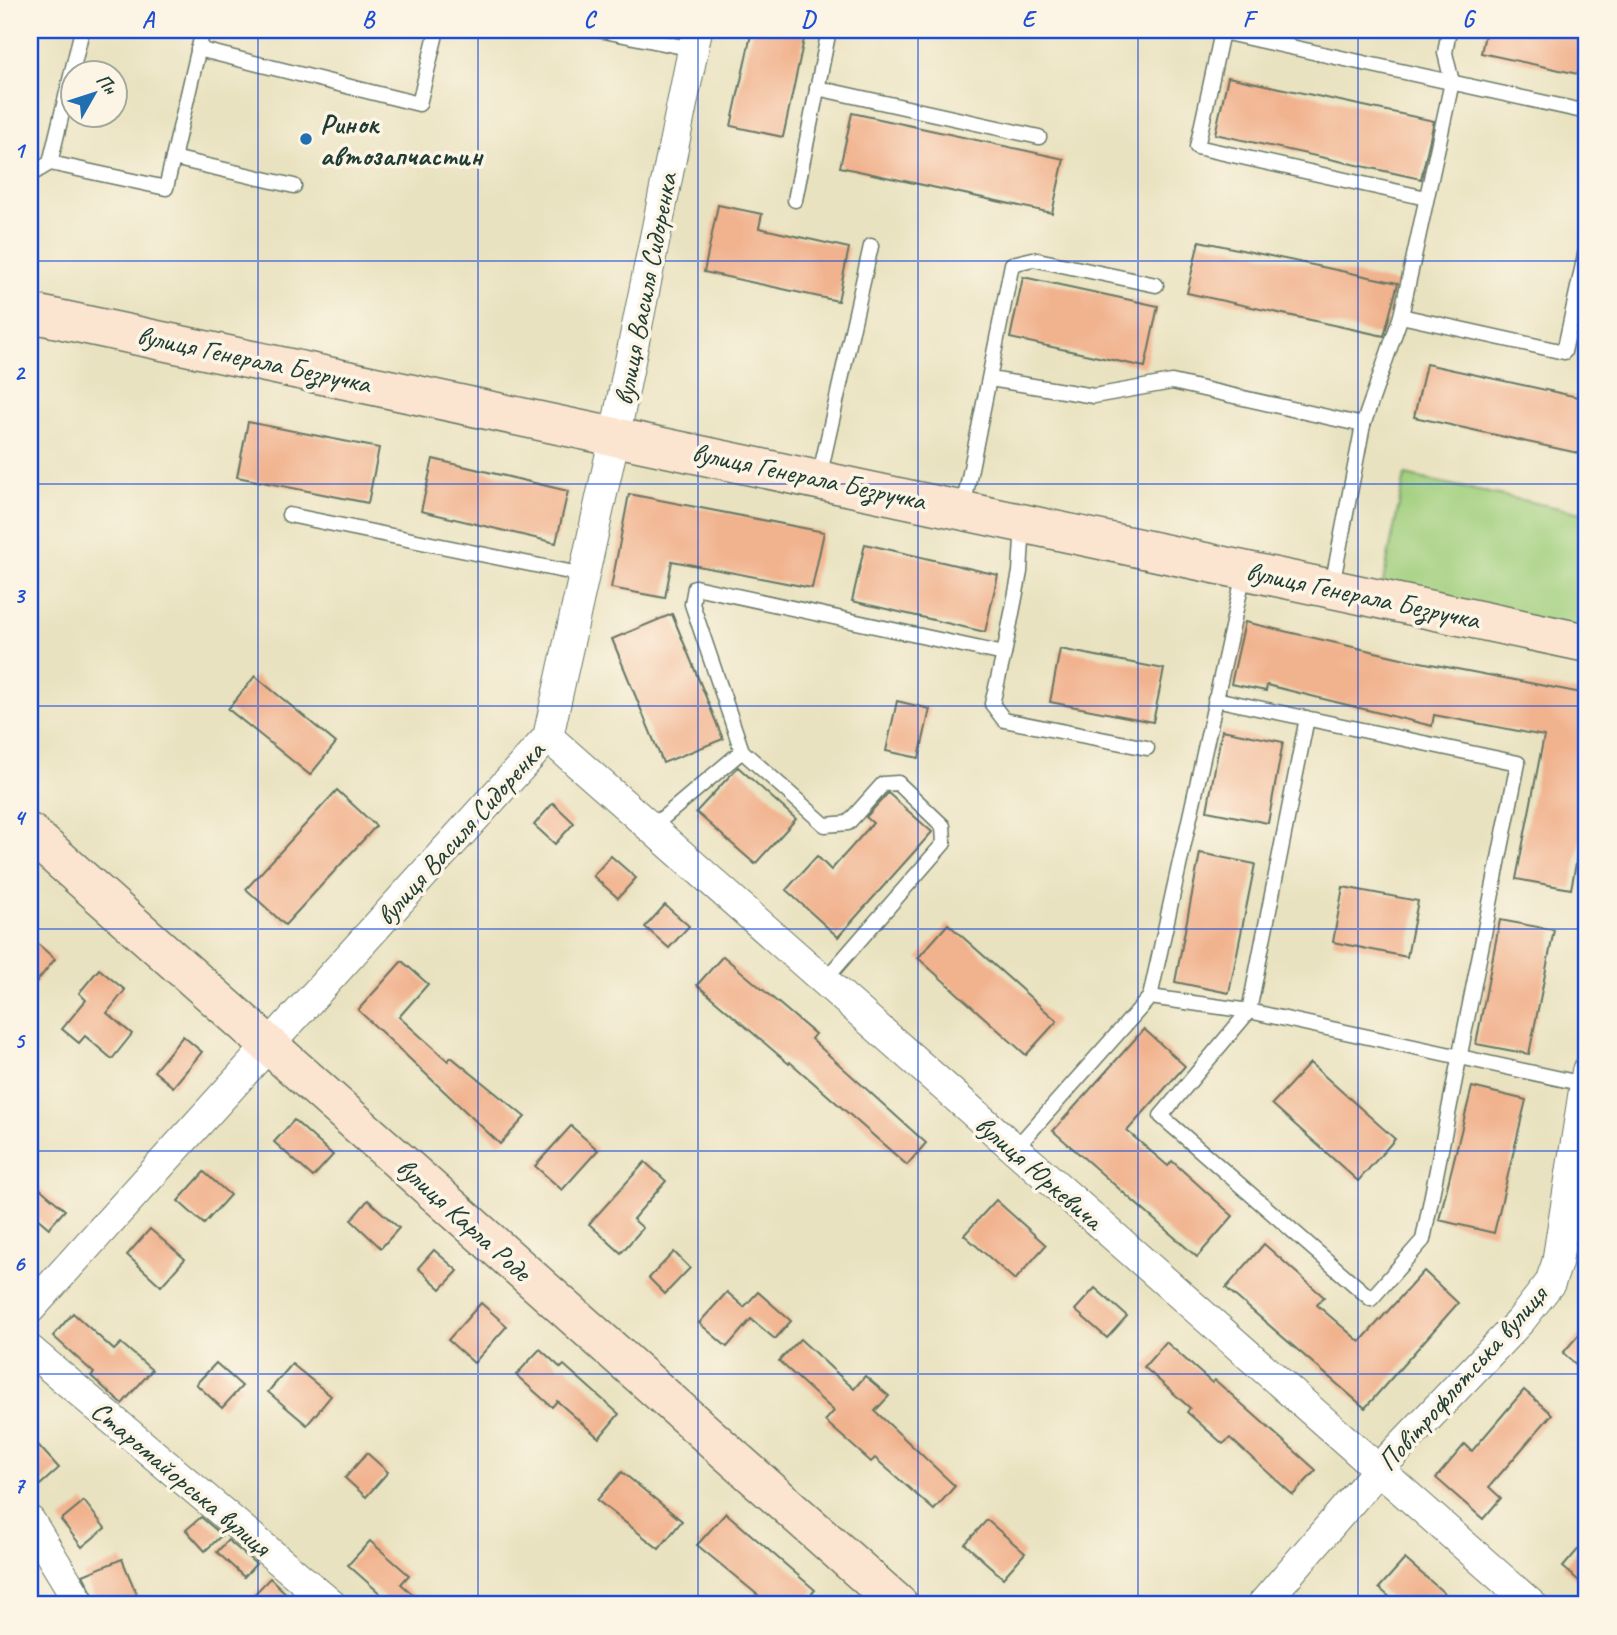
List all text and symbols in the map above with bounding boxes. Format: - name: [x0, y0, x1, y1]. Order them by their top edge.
- text: A: [142, 5, 156, 34]
- text: B: [362, 5, 376, 34]
- text: C: [584, 5, 598, 34]
- text: D: [801, 5, 817, 34]
- text: E: [1022, 5, 1038, 34]
- text: F: [1243, 5, 1259, 34]
- text: G: [1462, 5, 1477, 34]
- north arrow: [60, 60, 130, 130]
- text: Пн: [91, 69, 123, 100]
- place label: Ринок автозапчастин: [320, 106, 484, 173]
- marker: Ринок автозапчастин: [298, 131, 314, 147]
- text: 1: [14, 136, 27, 165]
- street label: вулиця Василя Сидоренка: [605, 168, 685, 408]
- street label: вулиця Генерала Безручка: [134, 317, 376, 402]
- text: 2: [14, 358, 27, 387]
- street label: вулиця Генерала Безручка: [689, 434, 931, 519]
- street label: вулиця Генерала Безручка: [1243, 553, 1485, 638]
- text: 3: [14, 581, 27, 610]
- street label: вулиця Василя Сидоренка: [368, 732, 553, 932]
- text: 4: [14, 803, 27, 832]
- text: 5: [14, 1026, 26, 1055]
- street label: вулиця Юркевича: [968, 1107, 1112, 1239]
- street label: вулиця Карла Роде: [389, 1149, 540, 1290]
- text: 6: [14, 1249, 27, 1278]
- street label: Повітрофлотська вулиця: [1370, 1276, 1556, 1478]
- street label: Старомайорська вулиця: [84, 1393, 280, 1565]
- text: 7: [14, 1471, 27, 1500]

